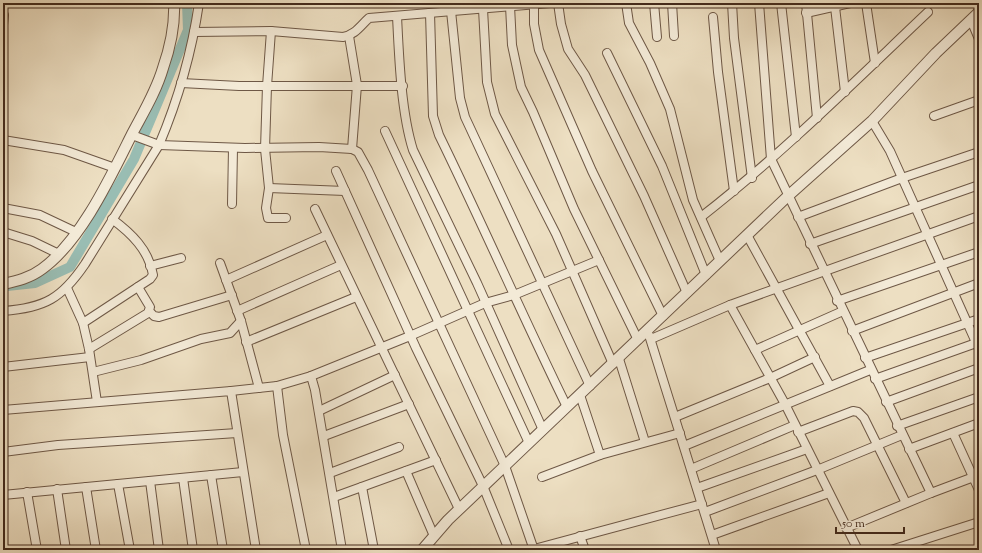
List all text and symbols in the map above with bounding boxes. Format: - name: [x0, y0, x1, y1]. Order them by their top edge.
- scale bar: [836, 509, 904, 535]
- text: 50 m: [841, 515, 865, 533]

